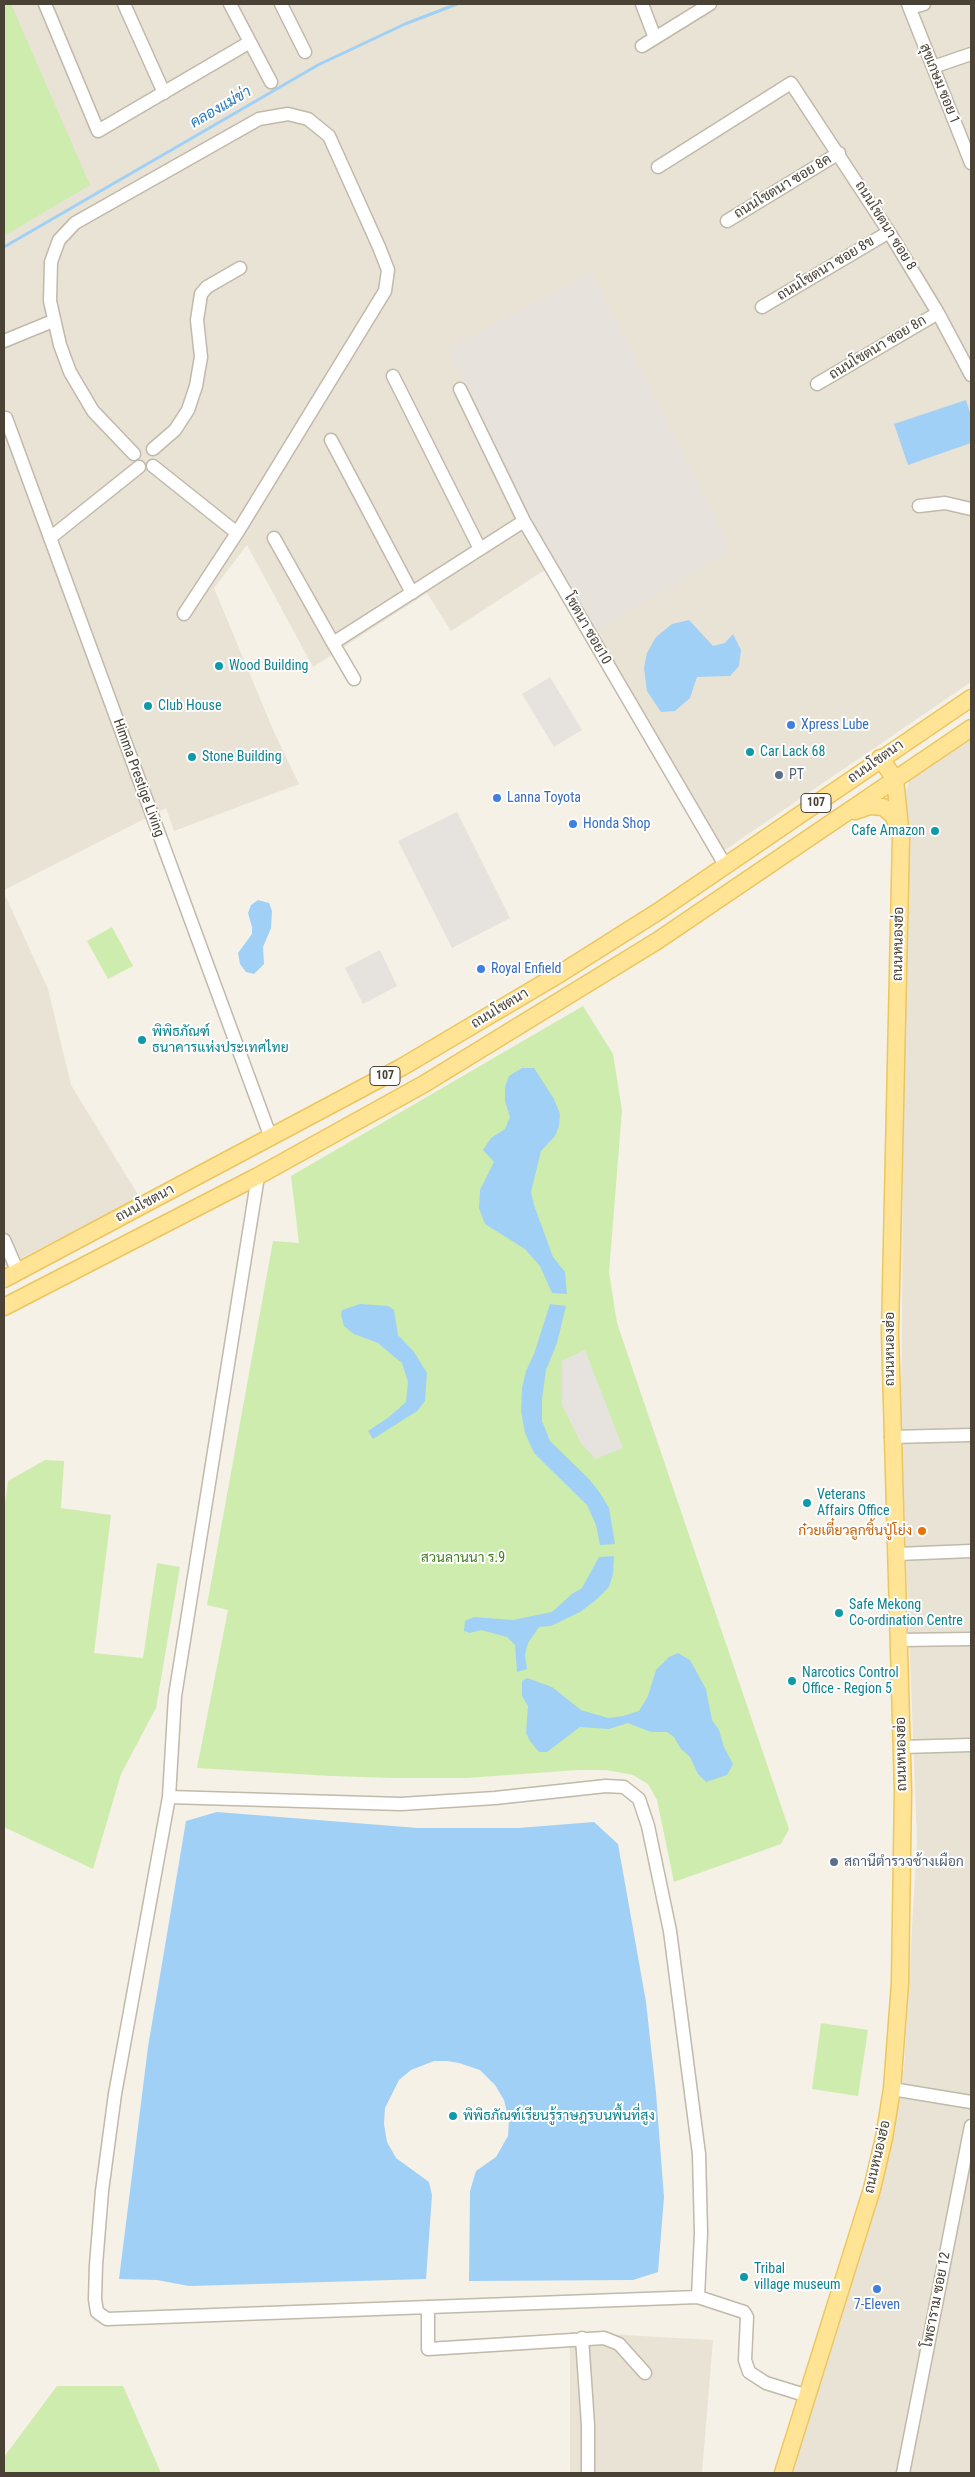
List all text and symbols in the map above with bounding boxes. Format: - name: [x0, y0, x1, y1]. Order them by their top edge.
- street label: สุขเกษม ซอย 1: [915, 41, 963, 127]
- water label: คลองแม่ข่า: [187, 83, 255, 133]
- street label: ถนนโชตนา ซอย 8ค: [731, 151, 835, 223]
- street label: ถนนโชตนา ซอย 8: [851, 178, 919, 274]
- street label: ถนนโชตนา ซอย 8ข: [774, 233, 878, 305]
- street label: ถนนโชตนา ซอย 8ก: [826, 312, 930, 384]
- street label: โชตนา ซอย10: [560, 590, 614, 668]
- place label: Wood Building: [229, 658, 308, 674]
- marker: Wood Building: [213, 660, 225, 672]
- place label: Club House: [158, 698, 221, 714]
- marker: Club House: [142, 700, 154, 712]
- street label: Himma Prestige Living: [109, 717, 167, 839]
- place label: Xpress Lube: [801, 717, 869, 733]
- marker: Xpress Lube: [785, 719, 797, 731]
- street label: ถนนโชตนา: [845, 737, 907, 787]
- place label: Car Lack 68: [760, 744, 825, 760]
- marker: Car Lack 68: [744, 746, 756, 758]
- place label: Stone Building: [202, 749, 282, 765]
- marker: Stone Building: [186, 751, 198, 763]
- place label: PT: [789, 767, 804, 783]
- marker: PT: [773, 769, 785, 781]
- place label: Lanna Toyota: [507, 790, 581, 806]
- marker: Lanna Toyota: [491, 792, 503, 804]
- road number: 107: [801, 794, 831, 812]
- place label: Honda Shop: [583, 816, 650, 832]
- marker: Honda Shop: [567, 818, 579, 830]
- place label: Cafe Amazon: [851, 823, 925, 839]
- marker: Cafe Amazon: [929, 825, 941, 837]
- street label: ถนนหนองฮ่อ: [890, 907, 908, 981]
- place label: Royal Enfield: [491, 961, 562, 977]
- marker: Royal Enfield: [475, 963, 487, 975]
- street label: ถนนโชตนา: [468, 985, 532, 1033]
- place label: พิพิธภัณฑ์ ธนาคารแห่งประเทศไทย: [152, 1024, 289, 1056]
- marker: พิพิธภัณฑ์ ธนาคารแห่งประเทศไทย: [136, 1034, 148, 1046]
- road number: 107: [370, 1066, 400, 1086]
- street label: ถนนโชตนา: [113, 1182, 177, 1226]
- street label: ถนนหนองฮ่อ: [882, 1312, 898, 1386]
- place label: Veterans Affairs Office: [817, 1487, 890, 1520]
- marker: Veterans Affairs Office: [801, 1497, 813, 1509]
- place label: ก๋วยเตี๋ยวลูกชิ้นปู่โย่ง: [798, 1523, 912, 1539]
- marker: ก๋วยเตี๋ยวลูกชิ้นปู่โย่ง: [916, 1525, 928, 1537]
- park label: สวนลานนา ร.9: [421, 1550, 505, 1566]
- place label: Safe Mekong Co-ordination Centre: [849, 1597, 963, 1630]
- marker: Safe Mekong Co-ordination Centre: [833, 1607, 845, 1619]
- place label: Narcotics Control Office - Region 5: [802, 1665, 899, 1698]
- marker: Narcotics Control Office - Region 5: [786, 1675, 798, 1687]
- street label: ถนนหนองฮ่อ: [893, 1717, 911, 1791]
- place label: สถานีตำรวจช้างเผือก: [844, 1854, 964, 1870]
- marker: สถานีตำรวจช้างเผือก: [828, 1856, 840, 1868]
- place label: พิพิธภัณฑ์เรียนรู้ราษฎรบนพื้นที่สูง: [463, 2108, 655, 2124]
- marker: พิพิธภัณฑ์เรียนรู้ราษฎรบนพื้นที่สูง: [447, 2110, 459, 2122]
- street label: ถนนหนองฮ่อ: [861, 2119, 895, 2195]
- street label: โพธาราม ซอย 12: [919, 2251, 955, 2349]
- place label: Tribal village museum: [754, 2261, 841, 2294]
- marker: Tribal village museum: [738, 2271, 750, 2283]
- marker: 7-Eleven: [871, 2283, 883, 2295]
- place label: 7-Eleven: [854, 2297, 900, 2313]

